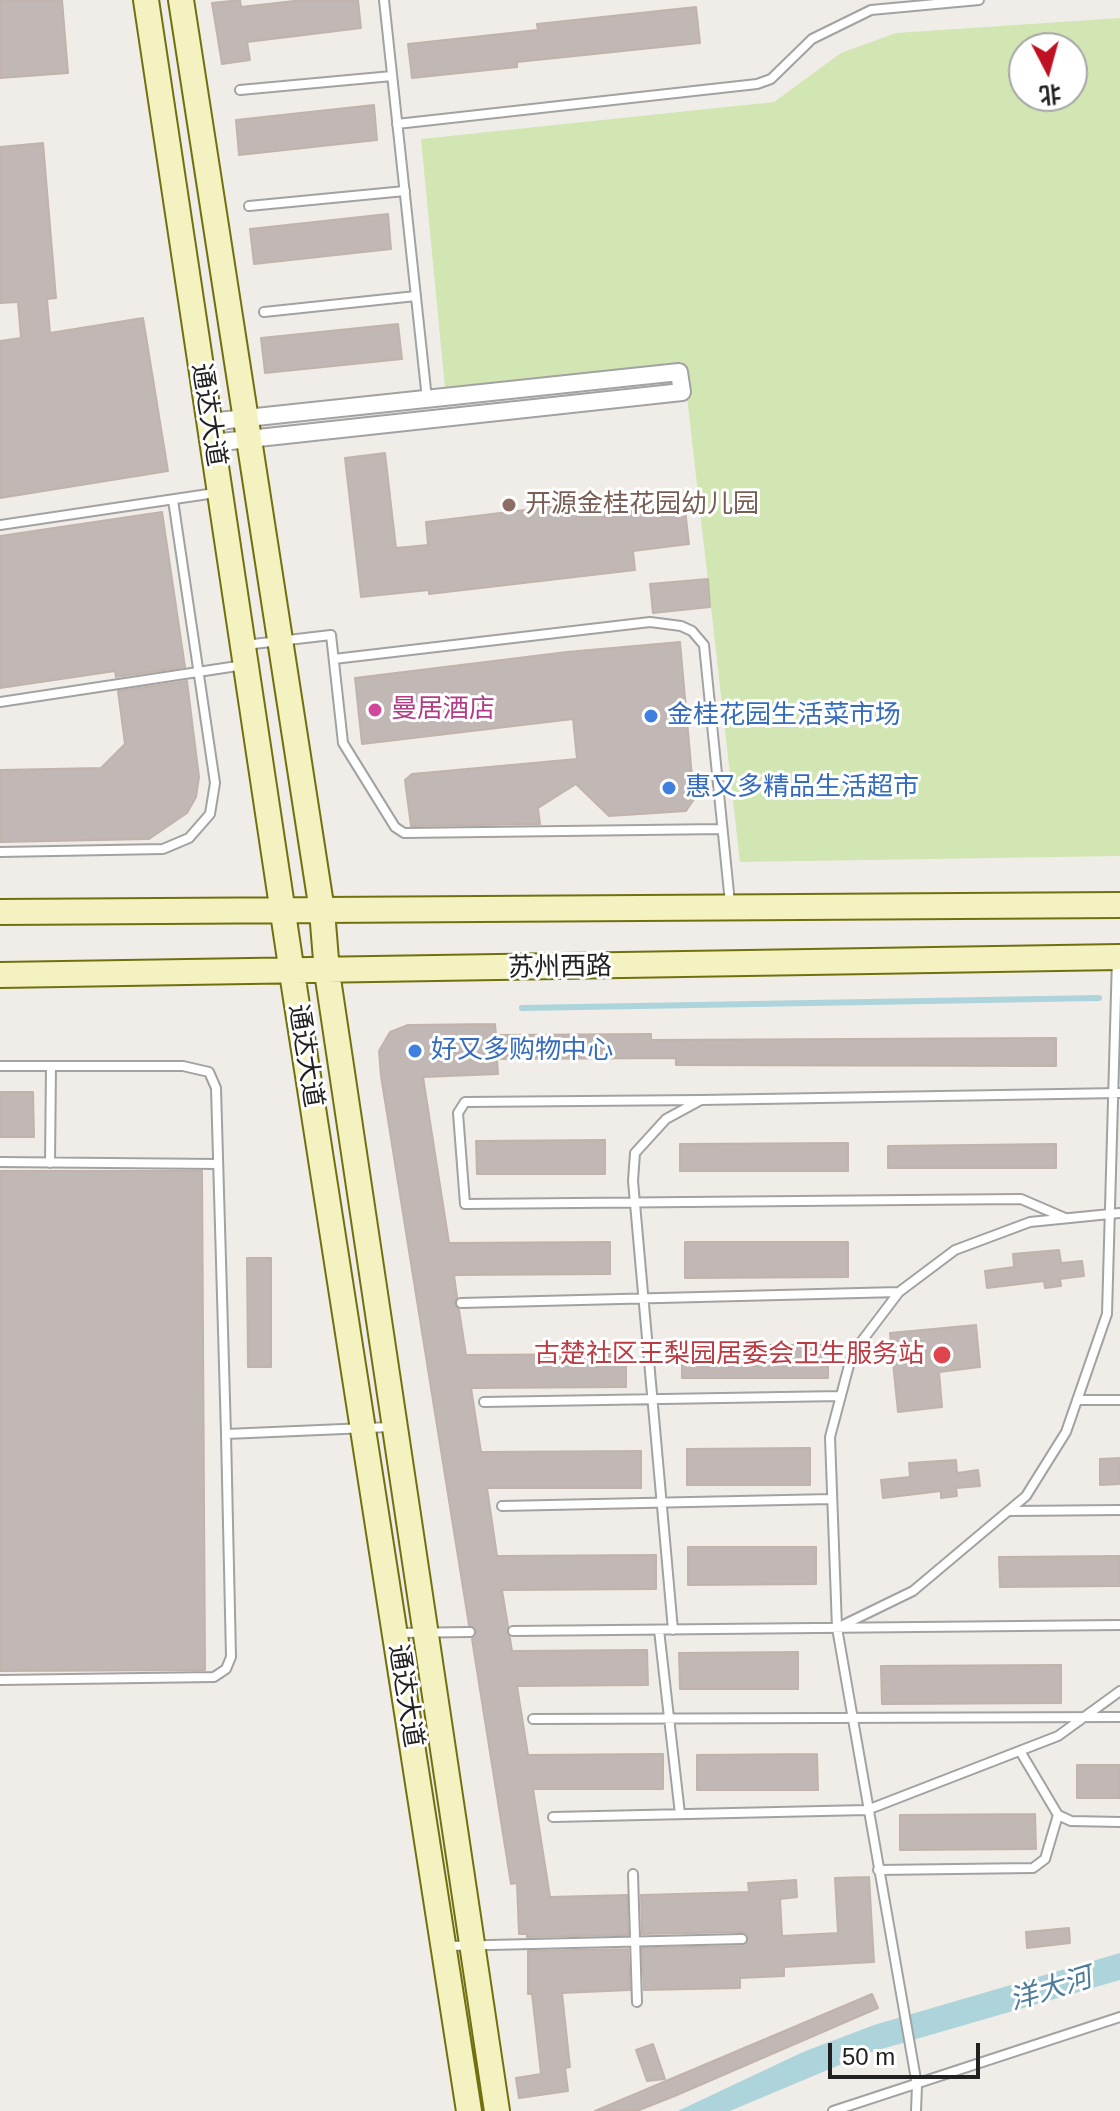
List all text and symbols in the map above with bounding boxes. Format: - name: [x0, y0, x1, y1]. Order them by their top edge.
- north arrow: [1008, 32, 1088, 112]
- text: 北: [1038, 81, 1063, 108]
- street label: 通达大道: [184, 361, 232, 469]
- place label: 开源金桂花园幼儿园: [525, 489, 759, 521]
- marker: 开源金桂花园幼儿园: [500, 496, 518, 514]
- place label: 曼居酒店: [391, 694, 495, 726]
- place label: 金桂花园生活菜市场: [667, 700, 901, 732]
- marker: 曼居酒店: [366, 701, 384, 719]
- marker: 金桂花园生活菜市场: [642, 707, 660, 725]
- place label: 惠又多精品生活超市: [685, 772, 919, 804]
- marker: 惠又多精品生活超市: [660, 779, 678, 797]
- street label: 苏州西路: [508, 951, 612, 985]
- street label: 通达大道: [281, 1002, 329, 1110]
- place label: 好又多购物中心: [431, 1035, 613, 1067]
- marker: 好又多购物中心: [406, 1042, 424, 1060]
- place label: 古楚社区王梨园居委会卫生服务站: [534, 1339, 924, 1371]
- marker: 古楚社区王梨园居委会卫生服务站: [931, 1344, 953, 1366]
- street label: 通达大道: [381, 1642, 429, 1750]
- water label: 洋大河: [1006, 1962, 1096, 2018]
- scale bar: [832, 2027, 984, 2077]
- text: 50 m: [842, 2043, 895, 2070]

